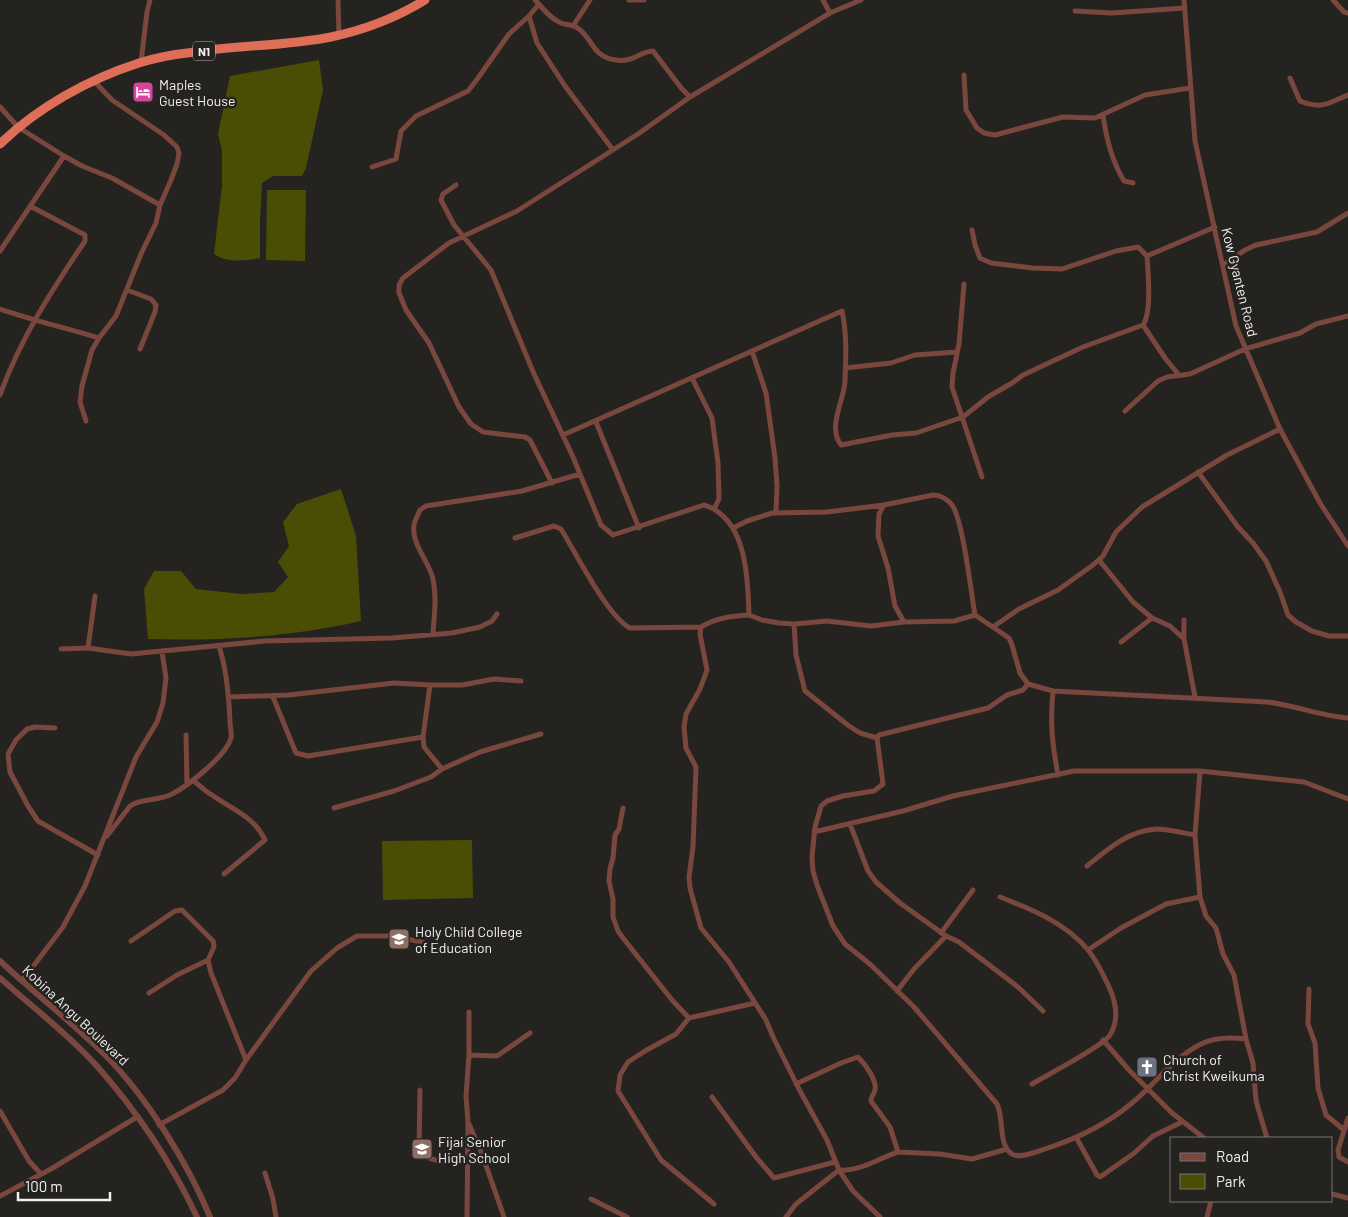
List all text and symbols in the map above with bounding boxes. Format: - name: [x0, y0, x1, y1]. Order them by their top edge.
- road number: N1: [193, 41, 215, 60]
- place label: Maples Guest House: [159, 76, 236, 109]
- hotel icon: Maples Guest House: [131, 80, 155, 104]
- street label: Kow Gyanten Road: [1218, 226, 1262, 338]
- place label: Holy Child College of Education: [415, 923, 523, 956]
- school or university icon: Holy Child College of Education: [387, 927, 411, 951]
- street label: Kobina Angu Boulevard: [19, 961, 133, 1069]
- place label: Church of Christ Kweikuma: [1163, 1051, 1265, 1084]
- church icon: Church of Christ Kweikuma: [1135, 1055, 1159, 1079]
- place label: Fijai Senior High School: [438, 1133, 510, 1166]
- school or university icon: Fijai Senior High School: [410, 1137, 434, 1161]
- legend: [1170, 1137, 1333, 1202]
- text: Road: [1216, 1147, 1249, 1165]
- scale bar: [18, 1170, 110, 1202]
- text: Park: [1216, 1172, 1246, 1190]
- text: 100 m: [25, 1177, 63, 1195]

